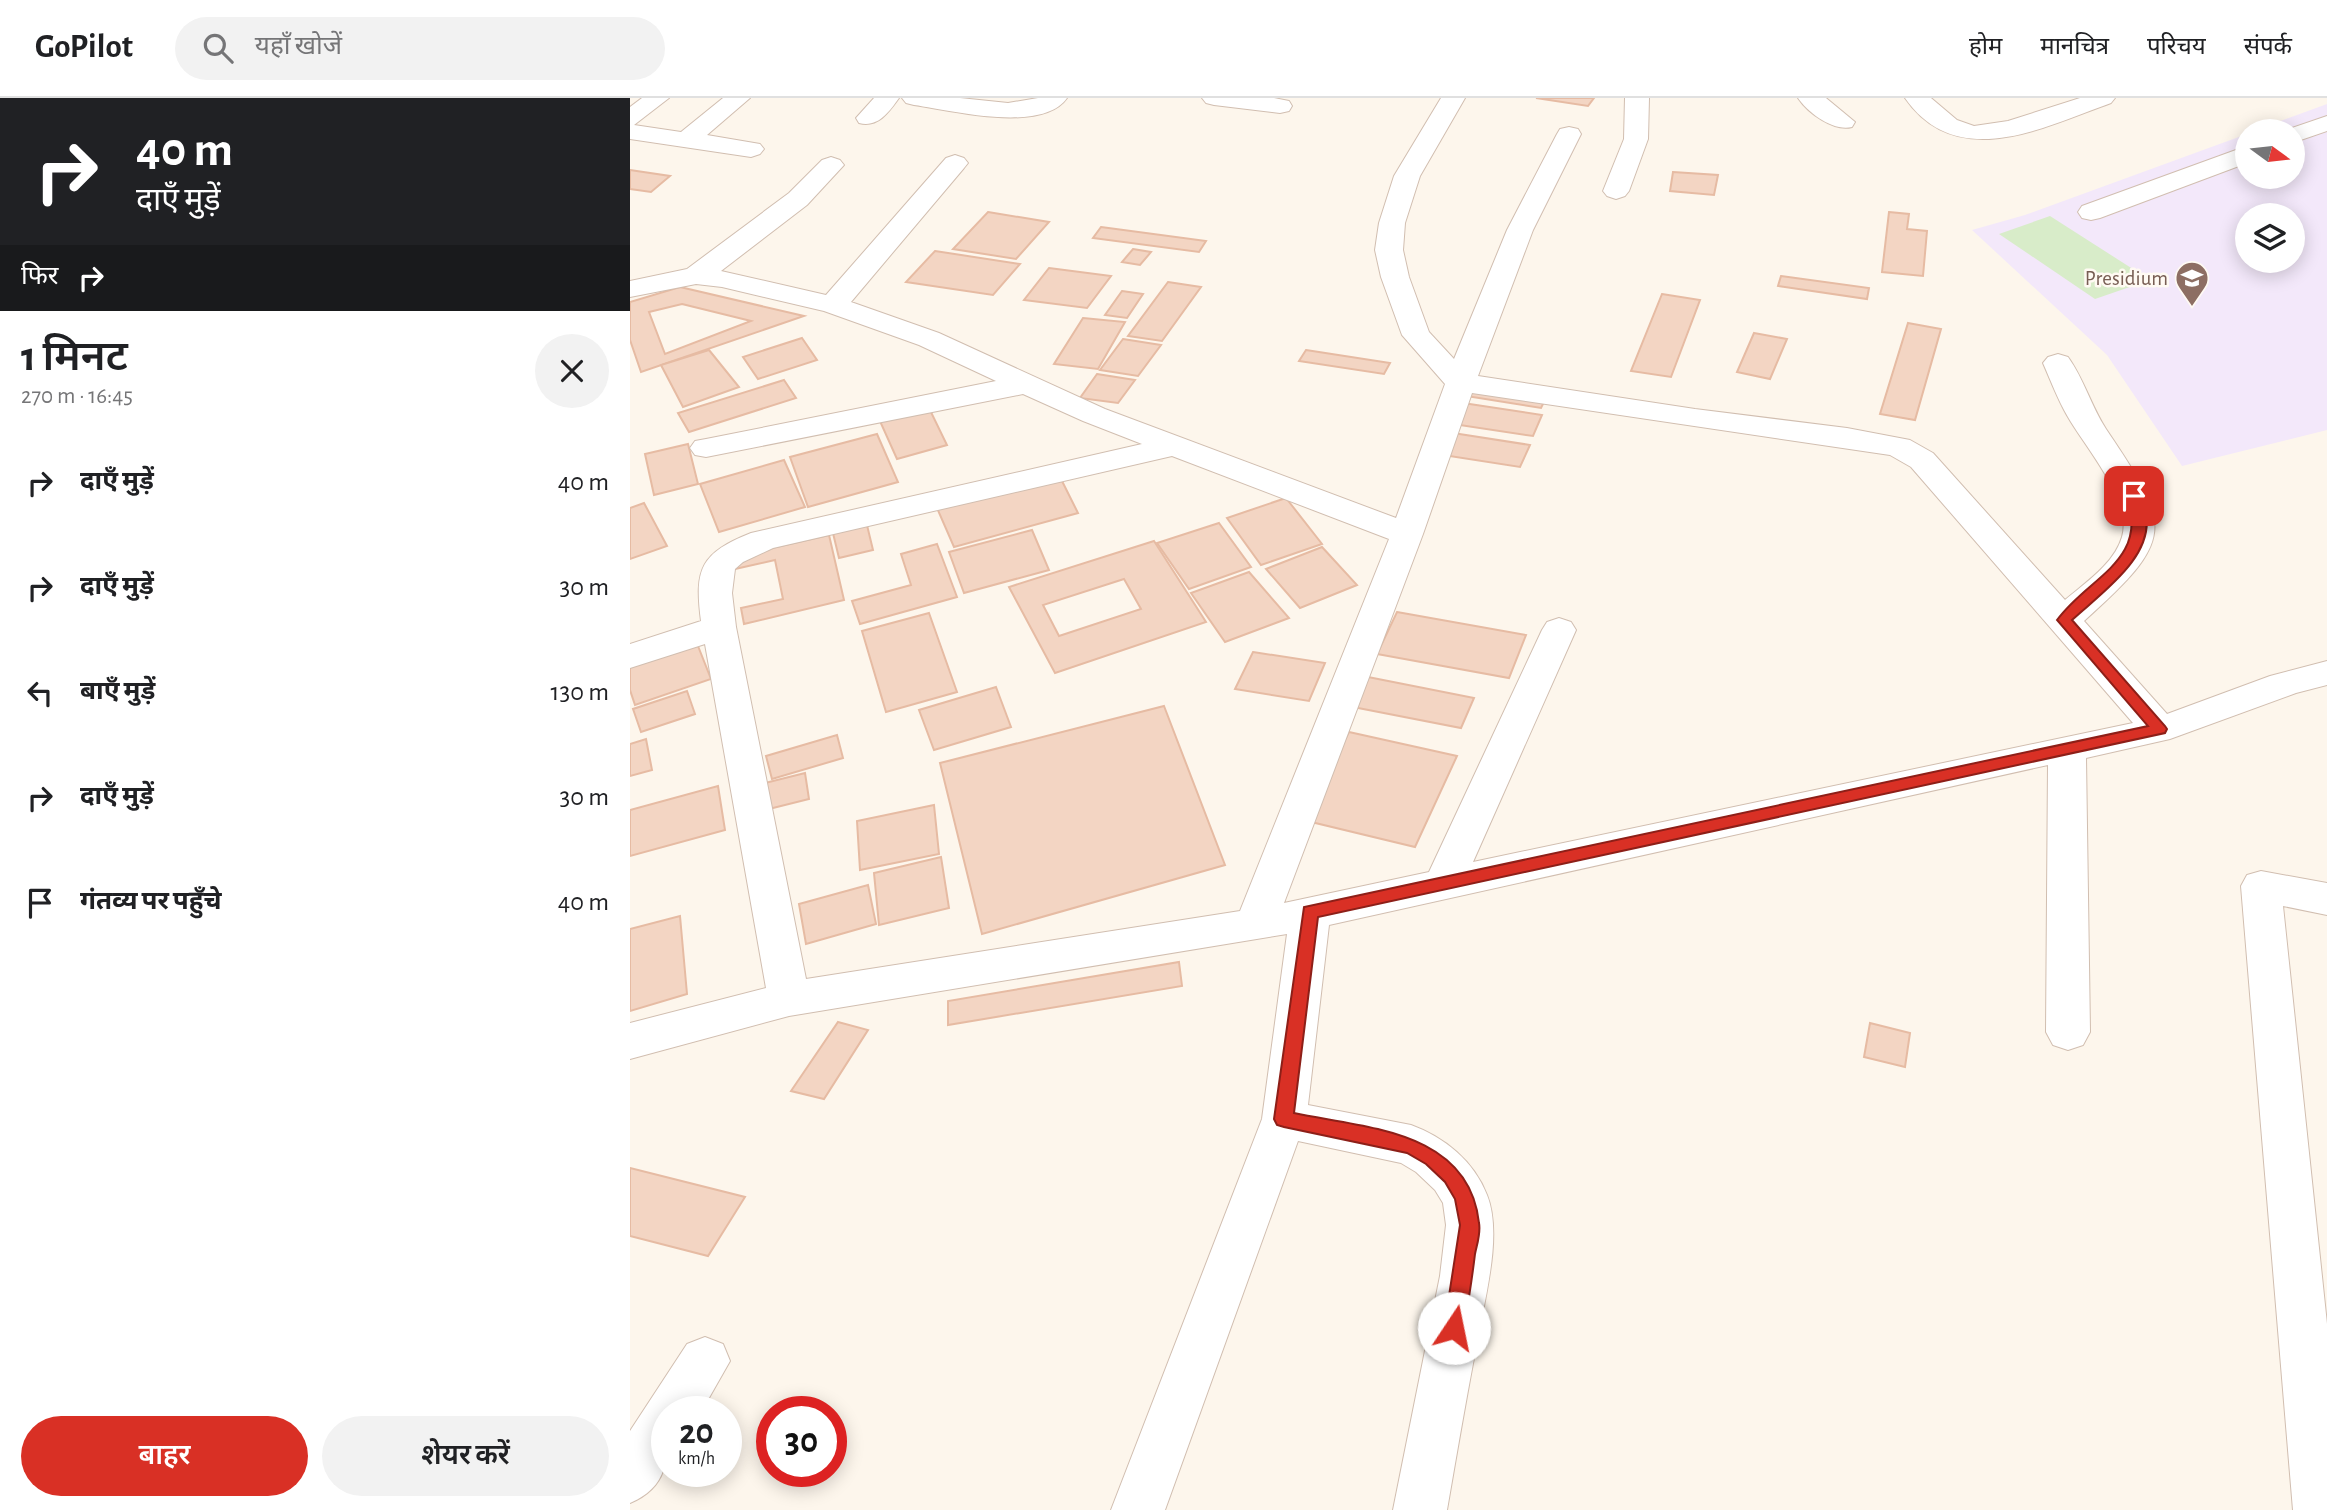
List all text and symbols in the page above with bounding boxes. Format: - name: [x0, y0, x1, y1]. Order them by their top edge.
- search box: [175, 17, 665, 80]
- icon: search: [199, 29, 237, 67]
- text: GoPilot: [35, 31, 133, 64]
- text: यहाँ खोजें: [255, 33, 342, 59]
- text: होम: [1969, 35, 2002, 59]
- text: मानचित्र: [2040, 35, 2109, 59]
- text: परिचय: [2147, 35, 2206, 59]
- text: संपर्क: [2244, 35, 2292, 59]
- north arrow: [2235, 119, 2305, 189]
- map controls: [2235, 119, 2305, 273]
- icon: right: [21, 126, 112, 217]
- text: 40 m: [136, 126, 233, 175]
- text: दाएँ मुड़ें: [136, 184, 221, 216]
- button: layers: [2235, 203, 2305, 273]
- icon: right: [72, 259, 110, 297]
- school or university icon: Presidium: [2173, 259, 2211, 308]
- text: फिर: [21, 263, 58, 289]
- place label: Presidium: [2085, 268, 2168, 289]
- button: close: [535, 334, 609, 408]
- text: 1 मिनट: [21, 336, 128, 378]
- text: 270 m · 16:45: [21, 385, 133, 408]
- icon: right: [21, 464, 59, 502]
- pin: [2104, 466, 2164, 526]
- text: दाएँ मुड़ें: [80, 468, 154, 494]
- text: 40 m: [558, 469, 609, 495]
- icon: arrive: [2115, 477, 2153, 515]
- icon: right: [21, 569, 59, 607]
- text: दाएँ मुड़ें: [80, 573, 154, 599]
- text: 30 m: [559, 574, 609, 600]
- icon: left: [21, 674, 59, 712]
- text: बाएँ मुड़ें: [80, 678, 155, 704]
- text: 130 m: [551, 679, 609, 705]
- icon: right: [21, 779, 59, 817]
- text: दाएँ मुड़ें: [80, 783, 154, 809]
- text: 30 m: [559, 784, 609, 810]
- icon: arrive: [21, 884, 59, 922]
- text: गंतव्य पर पहुँचे: [80, 888, 222, 914]
- text: 40 m: [558, 889, 609, 915]
- position arrow: [1417, 1291, 1491, 1365]
- speed limit sign: 30: [756, 1396, 847, 1487]
- text: 20: [679, 1415, 714, 1450]
- button: बाहर: [21, 1416, 308, 1496]
- button: शेयर करें: [322, 1416, 609, 1496]
- text: km/h: [678, 1450, 715, 1468]

